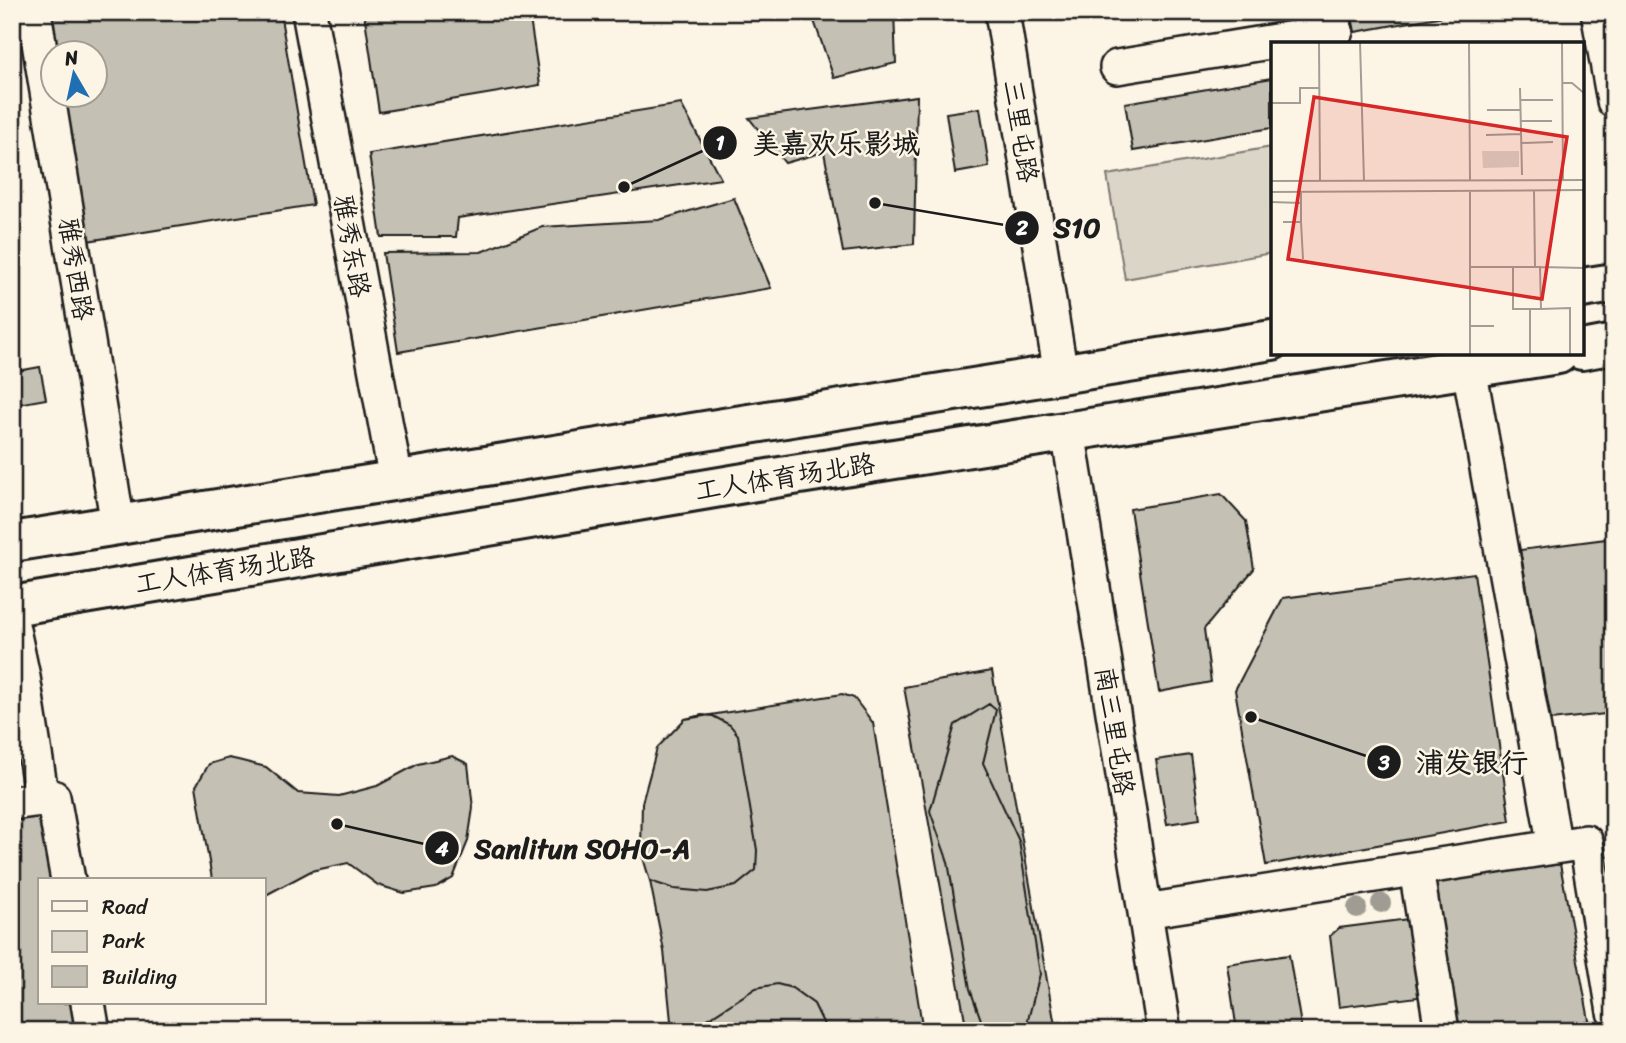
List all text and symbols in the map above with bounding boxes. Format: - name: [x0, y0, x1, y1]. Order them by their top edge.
- north arrow: [38, 38, 108, 108]
- text: N: [61, 40, 81, 75]
- inset map: [1271, 42, 1584, 355]
- street label: 三里屯路: [990, 76, 1052, 186]
- callout: 美嘉欢乐影城: [703, 119, 934, 168]
- text: 美嘉欢乐影城: [752, 119, 920, 168]
- text: 1: [715, 124, 725, 162]
- street label: 雅秀东路: [320, 191, 384, 301]
- callout: S10: [1004, 203, 1114, 252]
- text: S10: [1052, 203, 1101, 252]
- text: 2: [1015, 209, 1028, 247]
- street label: 雅秀西路: [45, 214, 107, 324]
- street label: 工人体育场北路: [692, 440, 878, 514]
- street label: 工人体育场北路: [132, 533, 318, 607]
- street label: 南三里屯路: [1082, 663, 1148, 799]
- callout: 浦发银行: [1367, 738, 1542, 787]
- text: 浦发银行: [1416, 738, 1528, 787]
- text: 3: [1377, 744, 1390, 782]
- callout: Sanlitun SOHO-A: [425, 824, 704, 873]
- text: Sanlitun SOHO-A: [473, 824, 690, 873]
- text: 4: [434, 830, 449, 868]
- legend: [38, 878, 266, 1004]
- text: Road: [102, 888, 149, 926]
- text: Park: [102, 922, 145, 960]
- text: Building: [102, 958, 178, 996]

